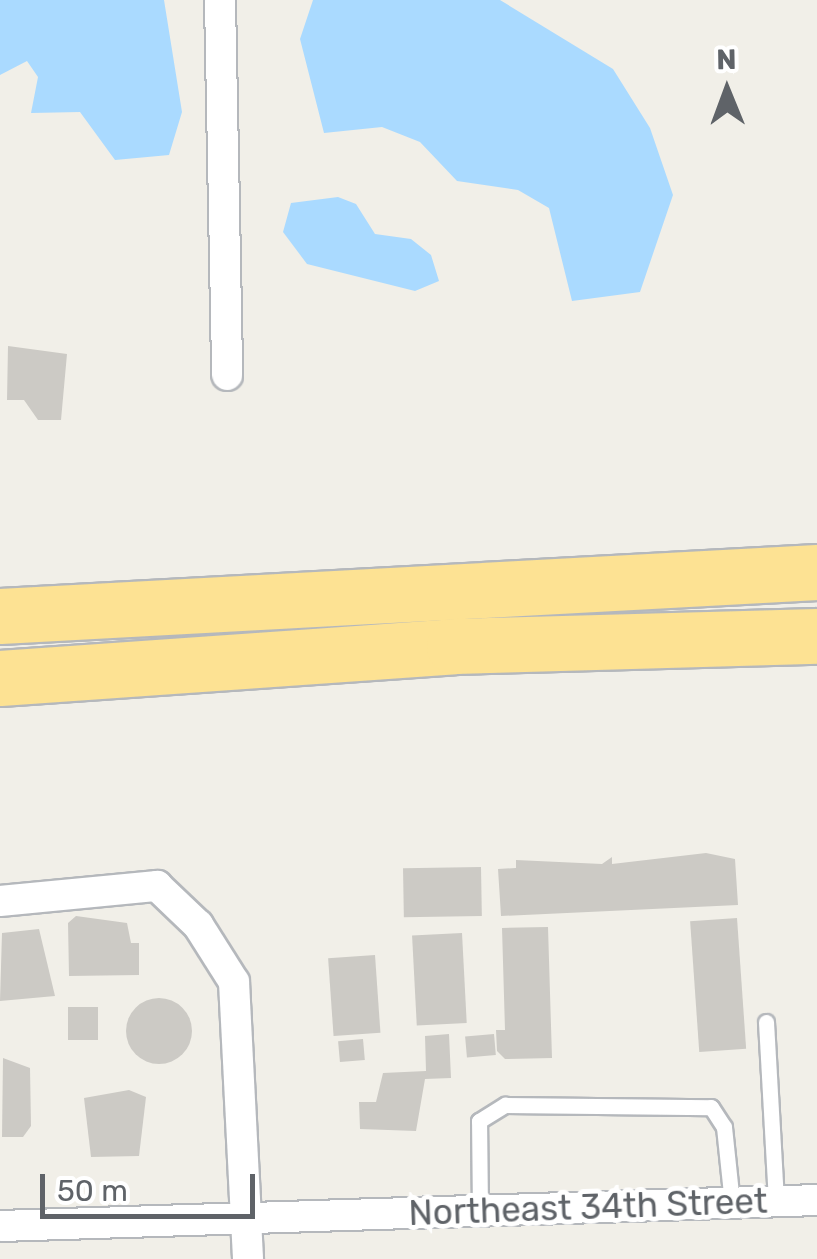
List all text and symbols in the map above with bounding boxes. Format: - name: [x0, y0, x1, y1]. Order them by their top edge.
- north arrow: [677, 40, 777, 140]
- text: N: [716, 43, 737, 76]
- scale bar: [45, 1154, 260, 1216]
- text: 50 m: [57, 1173, 128, 1209]
- street label: Northeast 34th Street: [408, 1180, 768, 1234]

